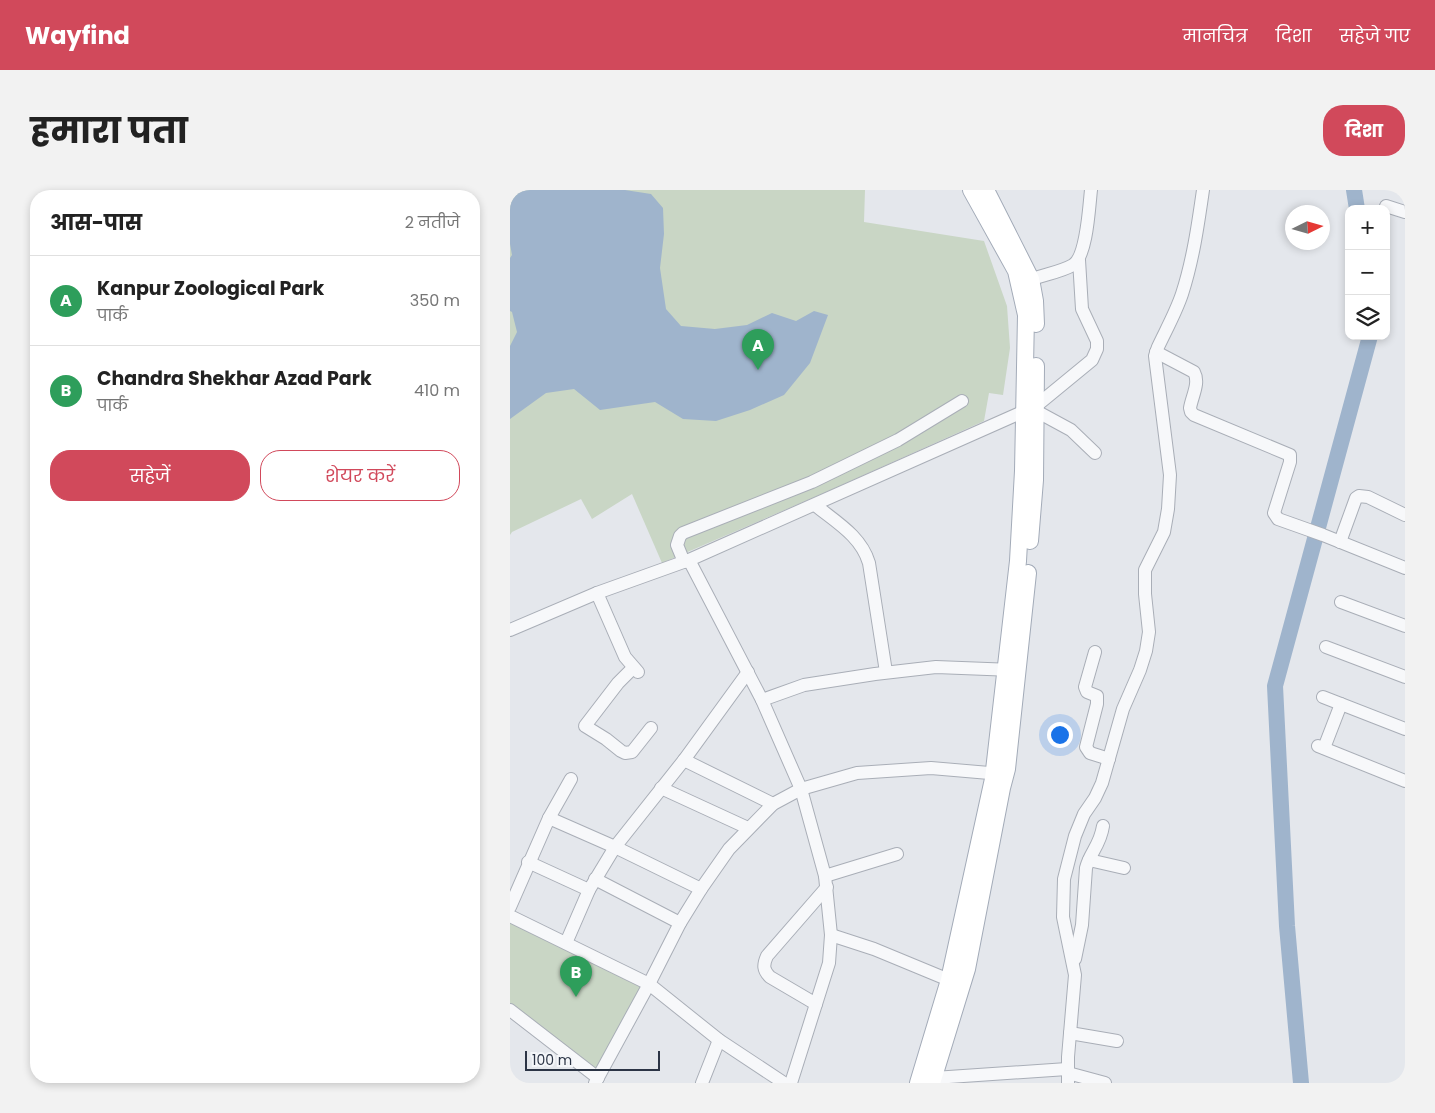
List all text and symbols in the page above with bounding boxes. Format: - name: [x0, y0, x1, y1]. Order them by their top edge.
- text: Wayfind: [25, 19, 130, 52]
- text: मानचित्र: [1183, 23, 1247, 48]
- text: दिशा: [1275, 23, 1312, 48]
- text: सहेजे गए: [1340, 23, 1410, 48]
- button: दिशा: [1323, 105, 1405, 156]
- text: हमारा पता: [30, 106, 188, 155]
- north arrow: [1285, 205, 1330, 250]
- map controls: [1345, 205, 1390, 340]
- button: +: [1345, 205, 1390, 250]
- text: आस-पास: [50, 208, 142, 237]
- text: 2 नतीजे: [405, 211, 460, 234]
- button: −: [1345, 250, 1390, 295]
- text: Kanpur Zoological Park: [97, 275, 324, 302]
- text: A: [60, 289, 72, 312]
- text: 350 m: [410, 289, 460, 312]
- button: layers: [1345, 295, 1390, 340]
- text: पार्क: [97, 304, 128, 327]
- pin: A: [742, 329, 774, 370]
- text: Chandra Shekhar Azad Park: [97, 365, 372, 392]
- text: B: [61, 379, 71, 402]
- text: 410 m: [414, 379, 460, 402]
- text: पार्क: [97, 394, 128, 417]
- button: सहेजें: [50, 450, 250, 501]
- button: शेयर करें: [260, 450, 460, 501]
- your location: [1047, 722, 1073, 748]
- pin: B: [560, 956, 592, 997]
- scale bar: [525, 1048, 660, 1071]
- text: 100 m: [532, 1050, 572, 1070]

